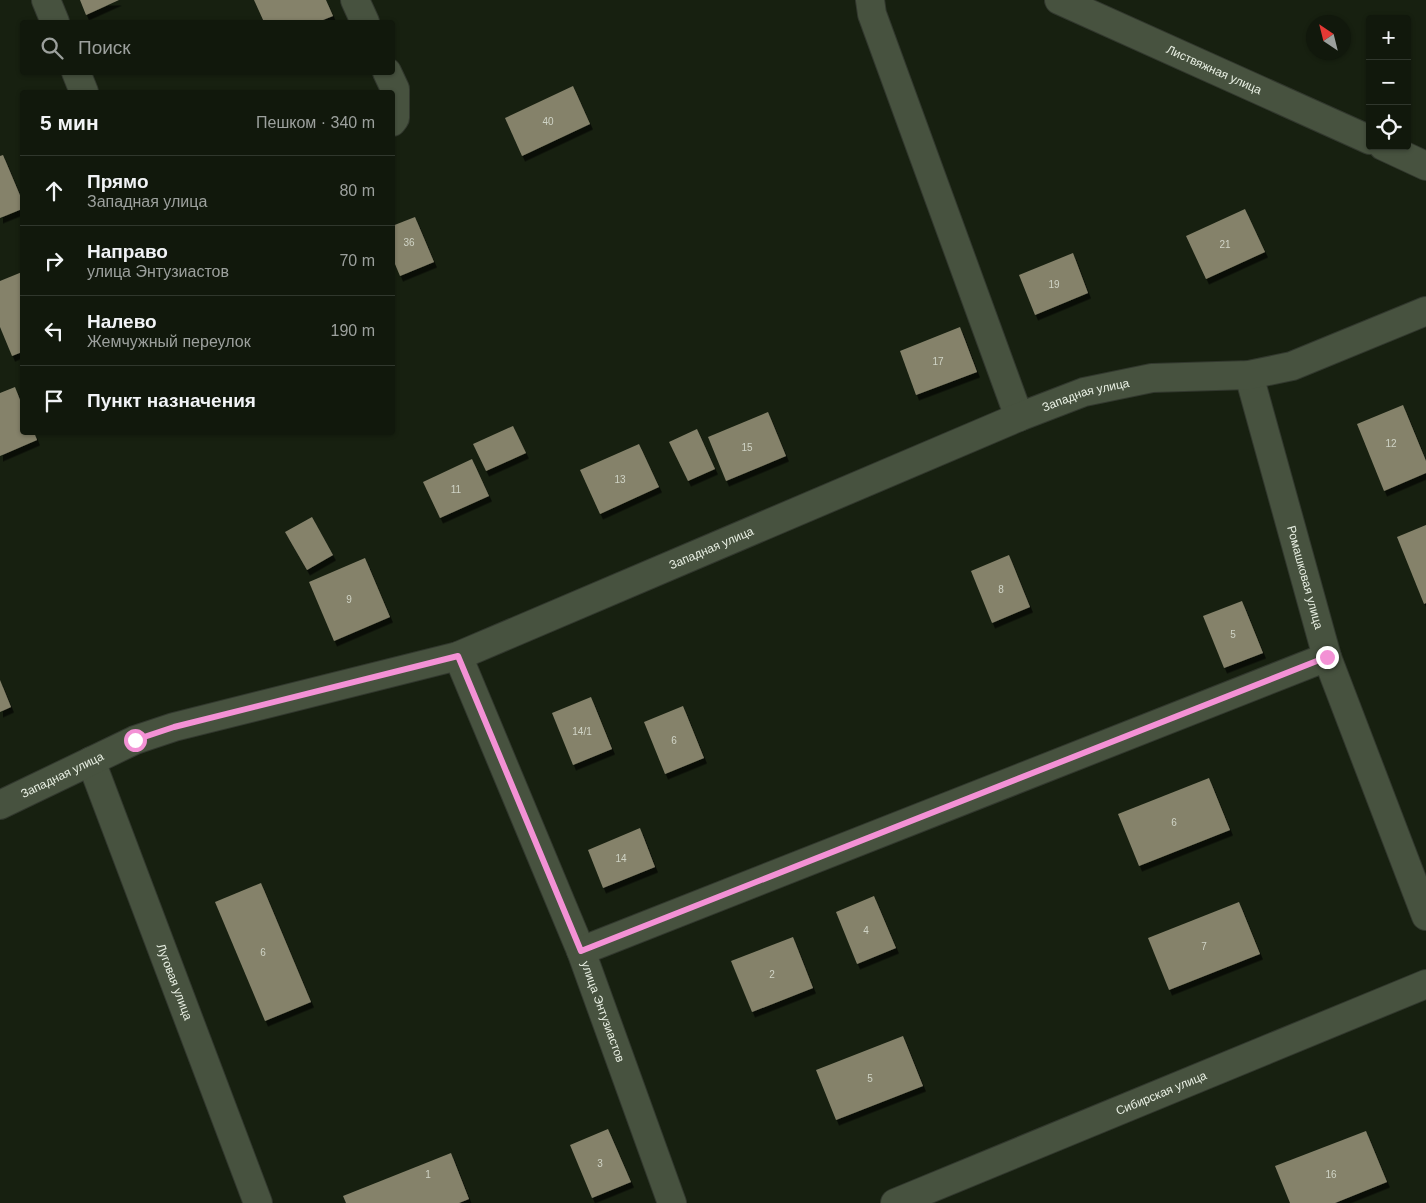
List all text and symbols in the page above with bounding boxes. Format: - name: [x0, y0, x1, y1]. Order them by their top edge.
- north arrow: [1306, 15, 1351, 60]
- map controls: [1366, 15, 1411, 150]
- button: +: [1366, 15, 1411, 60]
- search box: [20, 20, 395, 75]
- icon: search: [38, 34, 66, 62]
- text: Поиск: [78, 37, 131, 58]
- street label: Листвяжная улица: [1164, 42, 1264, 97]
- button: −: [1366, 60, 1411, 105]
- button: locate: [1366, 105, 1411, 150]
- text: 5 мин: [40, 111, 99, 134]
- text: Пешком · 340 m: [256, 114, 375, 131]
- house number: 40: [542, 116, 554, 127]
- text: Прямо: [87, 171, 149, 192]
- icon: ahead: [40, 177, 68, 205]
- text: 80 m: [339, 182, 375, 199]
- text: Западная улица: [87, 193, 207, 210]
- house number: 36: [403, 237, 415, 248]
- house number: 21: [1219, 239, 1231, 250]
- text: Направо: [87, 241, 168, 262]
- icon: right: [40, 247, 68, 275]
- text: 70 m: [339, 252, 375, 269]
- text: улица Энтузиастов: [87, 263, 229, 280]
- house number: 19: [1048, 279, 1060, 290]
- text: Налево: [87, 311, 157, 332]
- icon: left: [40, 317, 68, 345]
- text: 190 m: [331, 322, 375, 339]
- text: Жемчужный переулок: [87, 333, 251, 350]
- house number: 17: [932, 356, 944, 367]
- street label: Западная улица: [1040, 376, 1131, 414]
- icon: arrive: [40, 387, 68, 415]
- text: Пункт назначения: [87, 390, 256, 411]
- house number: 12: [1385, 438, 1397, 449]
- house number: 15: [741, 442, 753, 453]
- house number: 13: [614, 474, 626, 485]
- house number: 11: [451, 484, 462, 495]
- street label: Западная улица: [667, 524, 756, 572]
- street label: Ромашковая улица: [1284, 524, 1326, 631]
- house number: 8: [998, 584, 1004, 595]
- house number: 9: [346, 594, 352, 605]
- house number: 5: [1230, 629, 1236, 640]
- route end: [1316, 646, 1339, 669]
- house number: 14/1: [572, 726, 592, 737]
- route start: [124, 729, 147, 752]
- house number: 6: [671, 735, 677, 746]
- street label: Западная улица: [18, 749, 106, 801]
- house number: 6: [1171, 817, 1177, 828]
- house number: 14: [615, 853, 627, 864]
- house number: 4: [863, 925, 869, 936]
- house number: 7: [1201, 941, 1207, 952]
- street label: Луговая улица: [154, 942, 195, 1022]
- house number: 6: [260, 947, 266, 958]
- street label: улица Энтузиастов: [578, 959, 628, 1064]
- house number: 2: [769, 969, 775, 980]
- street label: Сибирская улица: [1114, 1068, 1209, 1118]
- house number: 5: [867, 1073, 873, 1084]
- house number: 3: [597, 1158, 603, 1169]
- house number: 1: [425, 1169, 431, 1180]
- house number: 16: [1325, 1169, 1337, 1180]

